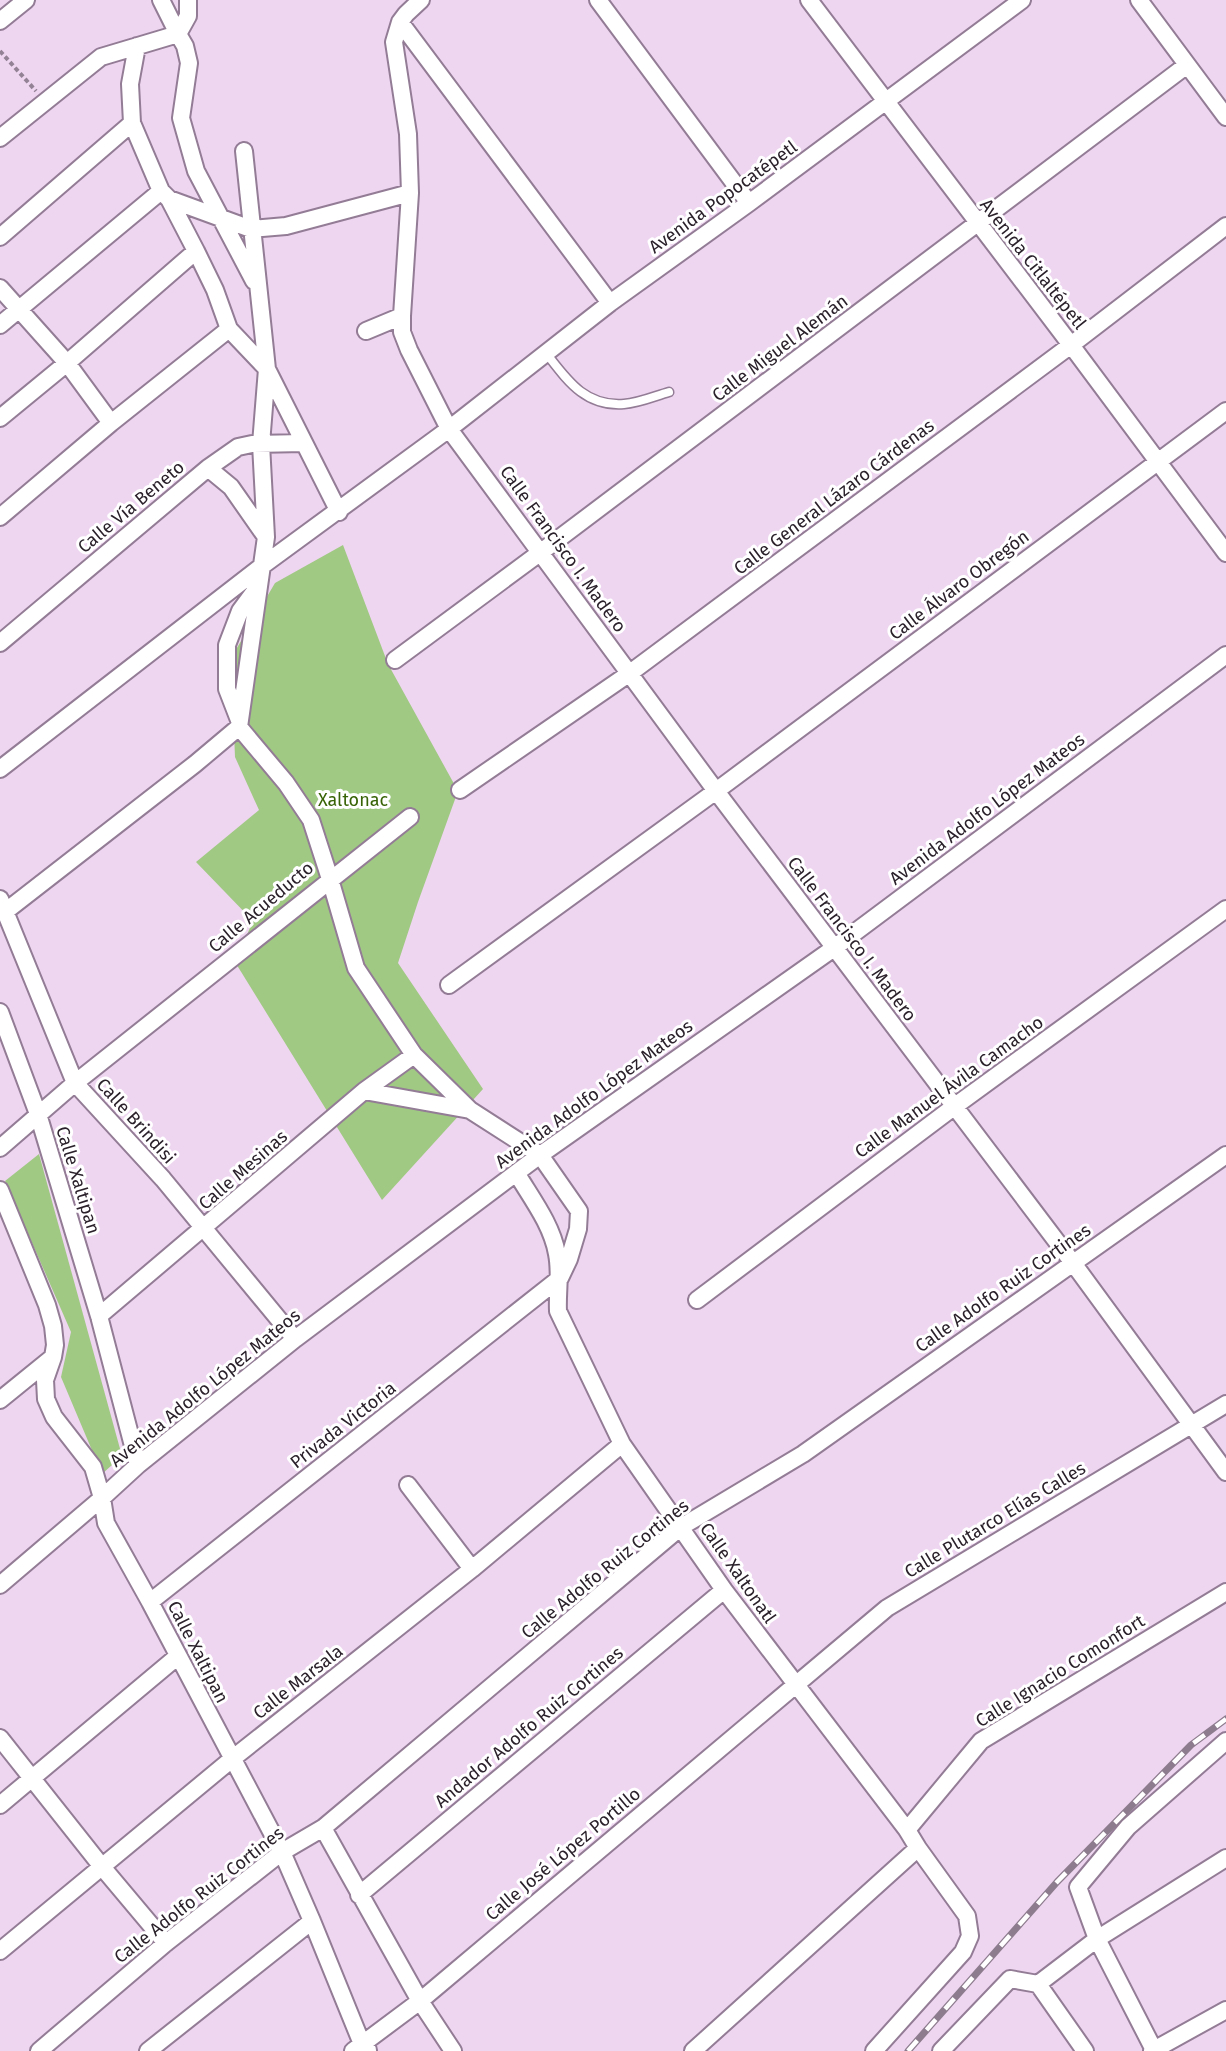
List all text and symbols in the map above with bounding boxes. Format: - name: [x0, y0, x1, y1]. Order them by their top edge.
- street label: Avenida Popocatépetl: [645, 136, 801, 258]
- street label: Avenida Citlaltépetl: [975, 194, 1091, 334]
- street label: Calle Miguel Alemán: [708, 290, 852, 406]
- street label: Calle General Lázaro Cárdenas: [730, 415, 938, 579]
- street label: Calle Vía Beneto: [73, 456, 189, 558]
- street label: Calle Francisco I. Madero: [495, 461, 631, 637]
- street label: Calle Álvaro Obregón: [884, 524, 1033, 645]
- street label: Avenida Adolfo López Mateos: [885, 728, 1089, 890]
- park label: Xaltonac: [318, 789, 388, 811]
- street label: Calle Francisco I. Madero: [783, 852, 921, 1026]
- street label: Calle Acueducto: [204, 857, 318, 957]
- street label: Calle Manuel Ávila Camacho: [850, 1010, 1048, 1163]
- street label: Avenida Adolfo López Mateos: [491, 1015, 697, 1173]
- street label: Calle Brindisi: [92, 1074, 180, 1168]
- street label: Calle Xaltipan: [51, 1123, 105, 1237]
- street label: Calle Mesinas: [194, 1125, 292, 1215]
- street label: Calle Adolfo Ruiz Cortines: [911, 1219, 1095, 1357]
- street label: Avenida Adolfo López Mateos: [105, 1304, 305, 1472]
- street label: Privada Victoria: [286, 1377, 400, 1473]
- street label: Calle Plutarco Elías Calles: [900, 1457, 1090, 1583]
- street label: Calle Adolfo Ruiz Cortines: [517, 1495, 693, 1643]
- street label: Calle Xaltonatl: [695, 1518, 781, 1628]
- street label: Calle Xaltipan: [163, 1597, 233, 1707]
- street label: Calle Ignacio Comonfort: [971, 1610, 1149, 1732]
- street label: Calle Marsala: [249, 1640, 347, 1724]
- street label: Andador Adolfo Ruiz Cortines: [430, 1642, 628, 1812]
- street label: Calle José López Portillo: [481, 1783, 645, 1925]
- street label: Calle Adolfo Ruiz Cortines: [110, 1822, 288, 1968]

